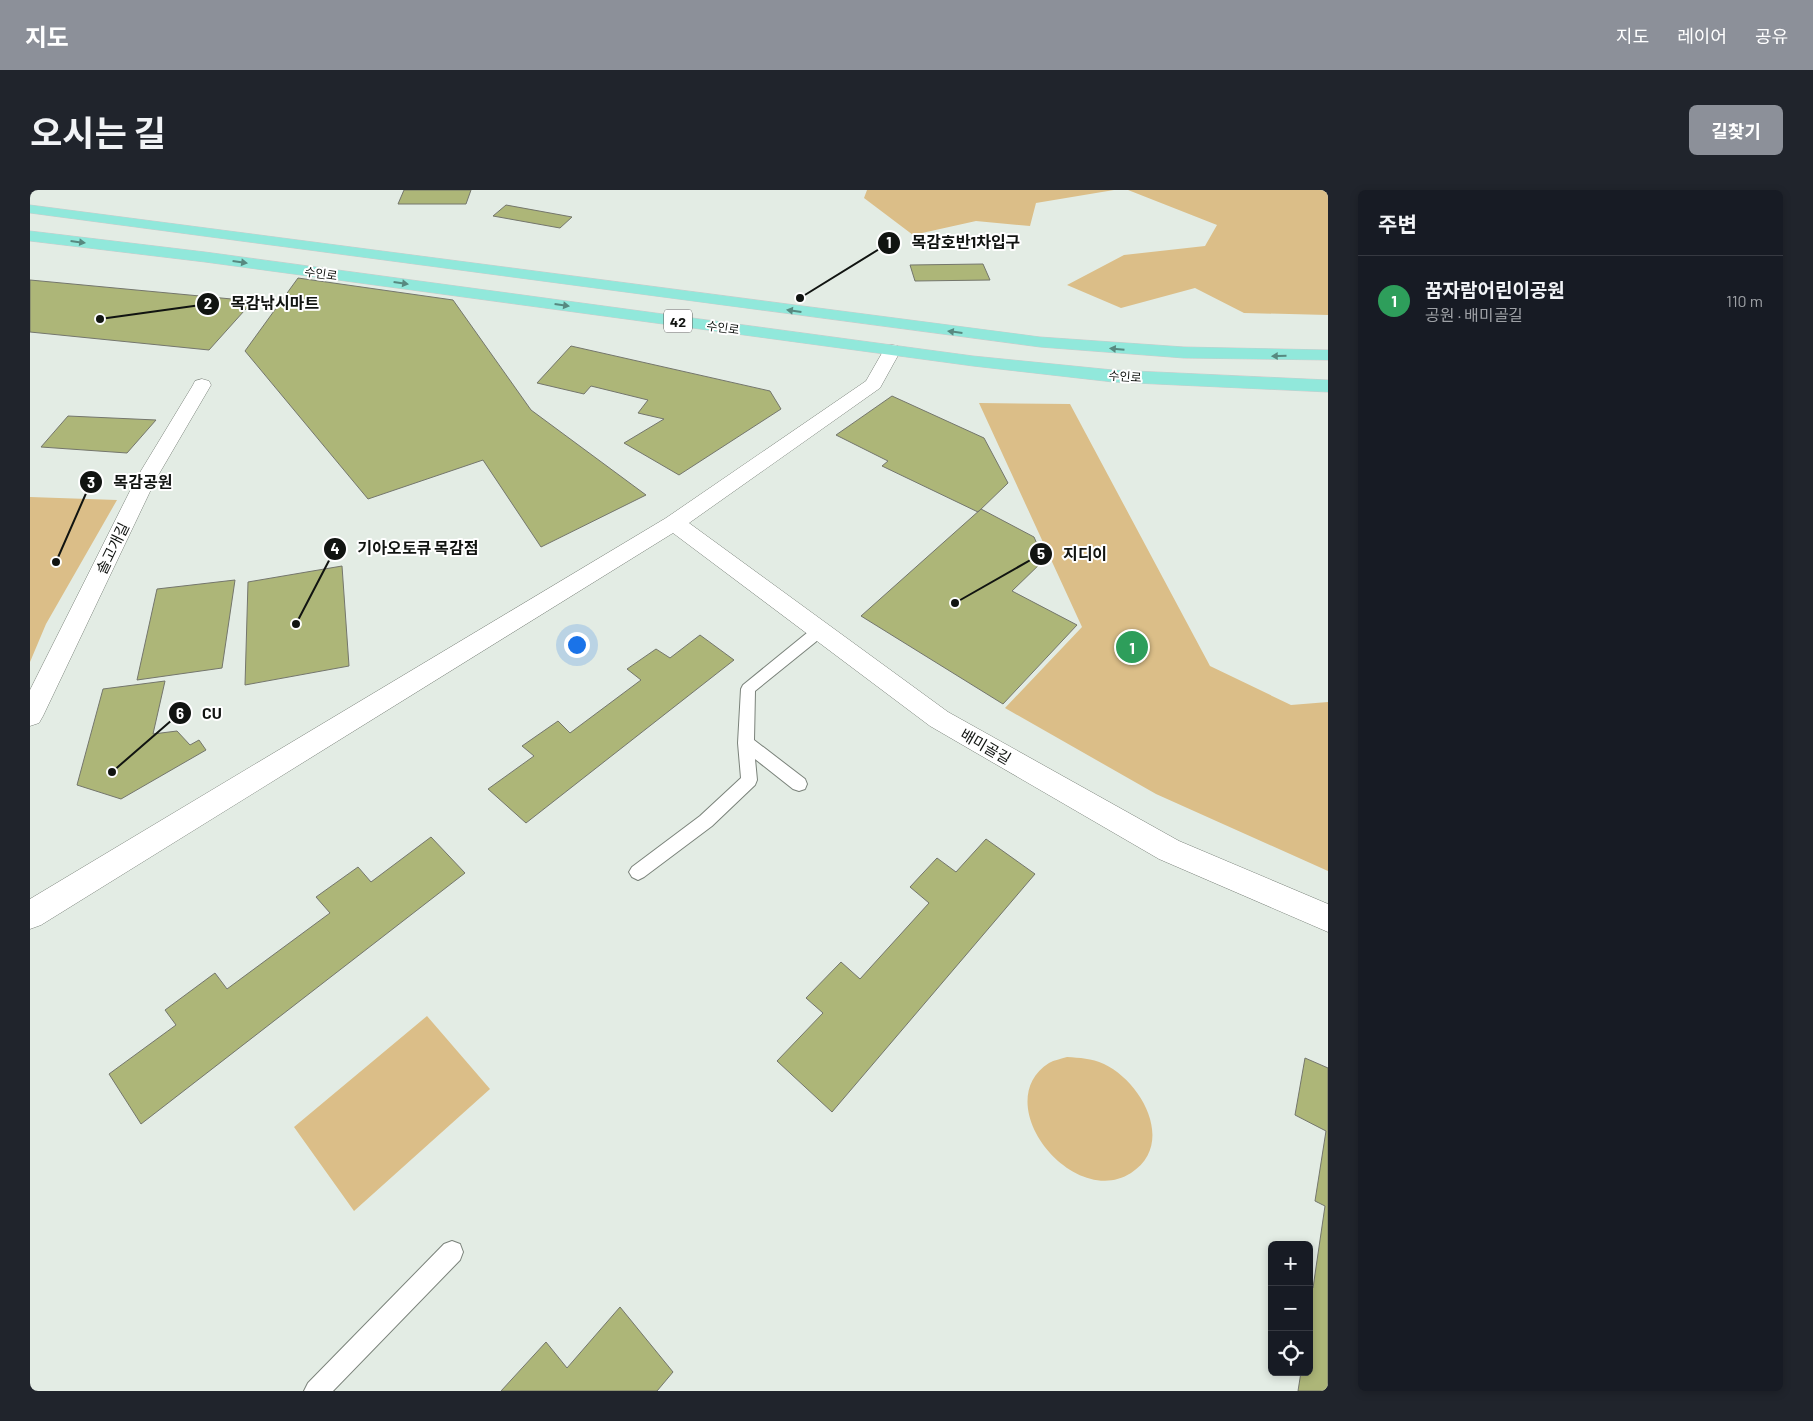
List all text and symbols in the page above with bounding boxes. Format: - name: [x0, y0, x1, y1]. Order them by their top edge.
- text: 지도: [25, 22, 69, 51]
- text: 지도: [1616, 25, 1649, 47]
- text: 레이어: [1677, 25, 1727, 47]
- text: 공유: [1755, 25, 1788, 47]
- button: 길찾기: [1689, 105, 1783, 155]
- text: 오시는 길: [30, 111, 166, 153]
- text: 주변: [1378, 211, 1417, 236]
- callout: 목감호반1차입구: [877, 227, 1030, 258]
- text: 목감호반1차입구: [912, 232, 1020, 251]
- text: 1: [886, 233, 892, 251]
- one-way arrow: [71, 238, 87, 246]
- one-way arrow: [232, 258, 248, 266]
- street label: 수인로: [304, 264, 338, 282]
- text: 꿈자람어린이공원: [1425, 278, 1565, 301]
- one-way arrow: [393, 280, 409, 288]
- callout: 목감낚시마트: [195, 288, 329, 319]
- text: 1: [1391, 291, 1397, 310]
- text: 110 m: [1726, 291, 1763, 310]
- text: 목감낚시마트: [231, 293, 319, 312]
- text: 2: [204, 294, 212, 312]
- one-way arrow: [554, 301, 570, 309]
- text: 공원 · 배미골길: [1425, 305, 1523, 324]
- one-way arrow: [786, 307, 802, 315]
- road number: 42: [664, 310, 692, 332]
- street label: 수인로: [706, 318, 740, 336]
- one-way arrow: [947, 328, 963, 336]
- one-way arrow: [1109, 344, 1125, 352]
- one-way arrow: [1271, 353, 1287, 361]
- street label: 수인로: [1108, 368, 1142, 384]
- callout: 목감공원: [79, 467, 183, 498]
- text: 목감공원: [114, 472, 172, 491]
- text: 3: [87, 473, 95, 491]
- street label: 솔고개길: [92, 519, 132, 577]
- callout: 기아오토큐 목감점: [322, 533, 488, 564]
- text: 기아오토큐 목감점: [358, 538, 478, 557]
- callout: 지디이: [1028, 538, 1118, 569]
- text: 4: [330, 539, 340, 557]
- text: 5: [1037, 544, 1045, 562]
- text: 지디이: [1063, 544, 1107, 563]
- pin: 1: [1116, 628, 1148, 666]
- your location: [564, 632, 590, 658]
- callout: CU: [168, 698, 232, 729]
- text: CU: [202, 703, 222, 722]
- text: 6: [176, 704, 184, 722]
- street label: 배미골길: [958, 724, 1014, 768]
- map controls: [1268, 1241, 1313, 1376]
- button: +: [1268, 1241, 1313, 1286]
- button: −: [1268, 1286, 1313, 1331]
- button: locate: [1268, 1331, 1313, 1376]

